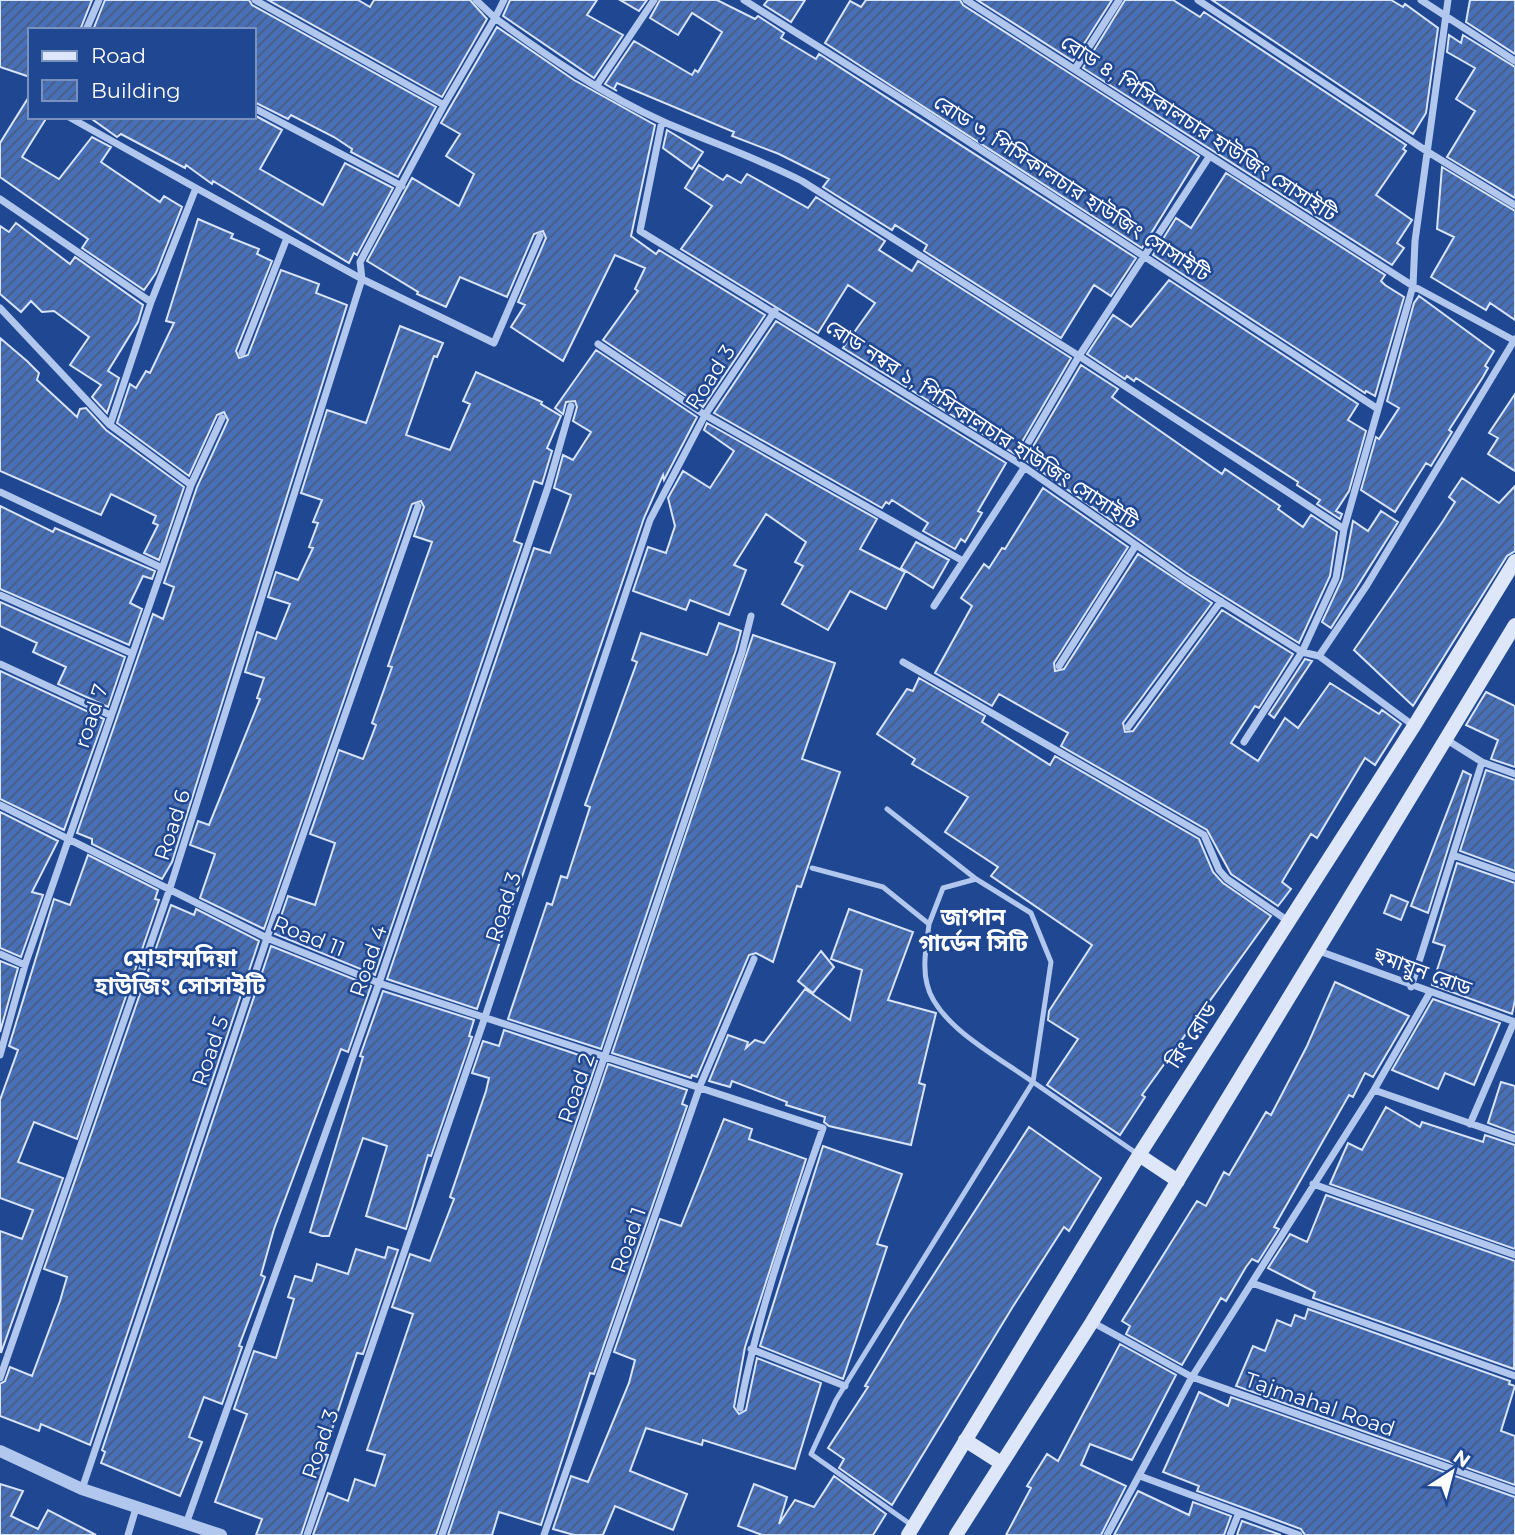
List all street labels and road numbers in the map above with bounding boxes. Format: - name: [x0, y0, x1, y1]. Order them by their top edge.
- street label: রোড ৪, পিসিকালচার হাউজিং সোসাইটি: [1056, 29, 1342, 227]
- street label: রোড ৩, পিসিকালচার হাউজিং সোসাইটি: [929, 89, 1215, 287]
- street label: রোড নম্বর ১, পিসিকালচার হাউজিং সোসাইটি: [821, 314, 1143, 535]
- street label: Road 3: [680, 340, 740, 414]
- street label: road 7: [69, 681, 113, 751]
- street label: Road 6: [149, 786, 195, 864]
- street label: Road 3: [480, 869, 526, 945]
- street label: Road 11: [269, 910, 349, 962]
- street label: Road 4: [344, 922, 392, 1000]
- street label: হুমায়ুন রোড: [1369, 941, 1476, 1003]
- street label: রিং রোড: [1160, 997, 1222, 1073]
- street label: Road 5: [186, 1013, 234, 1089]
- street label: Road 2: [552, 1050, 600, 1126]
- street label: Road 1: [605, 1204, 651, 1276]
- street label: Tajmahal Road: [1242, 1367, 1398, 1441]
- street label: Road 3: [296, 1406, 344, 1482]

